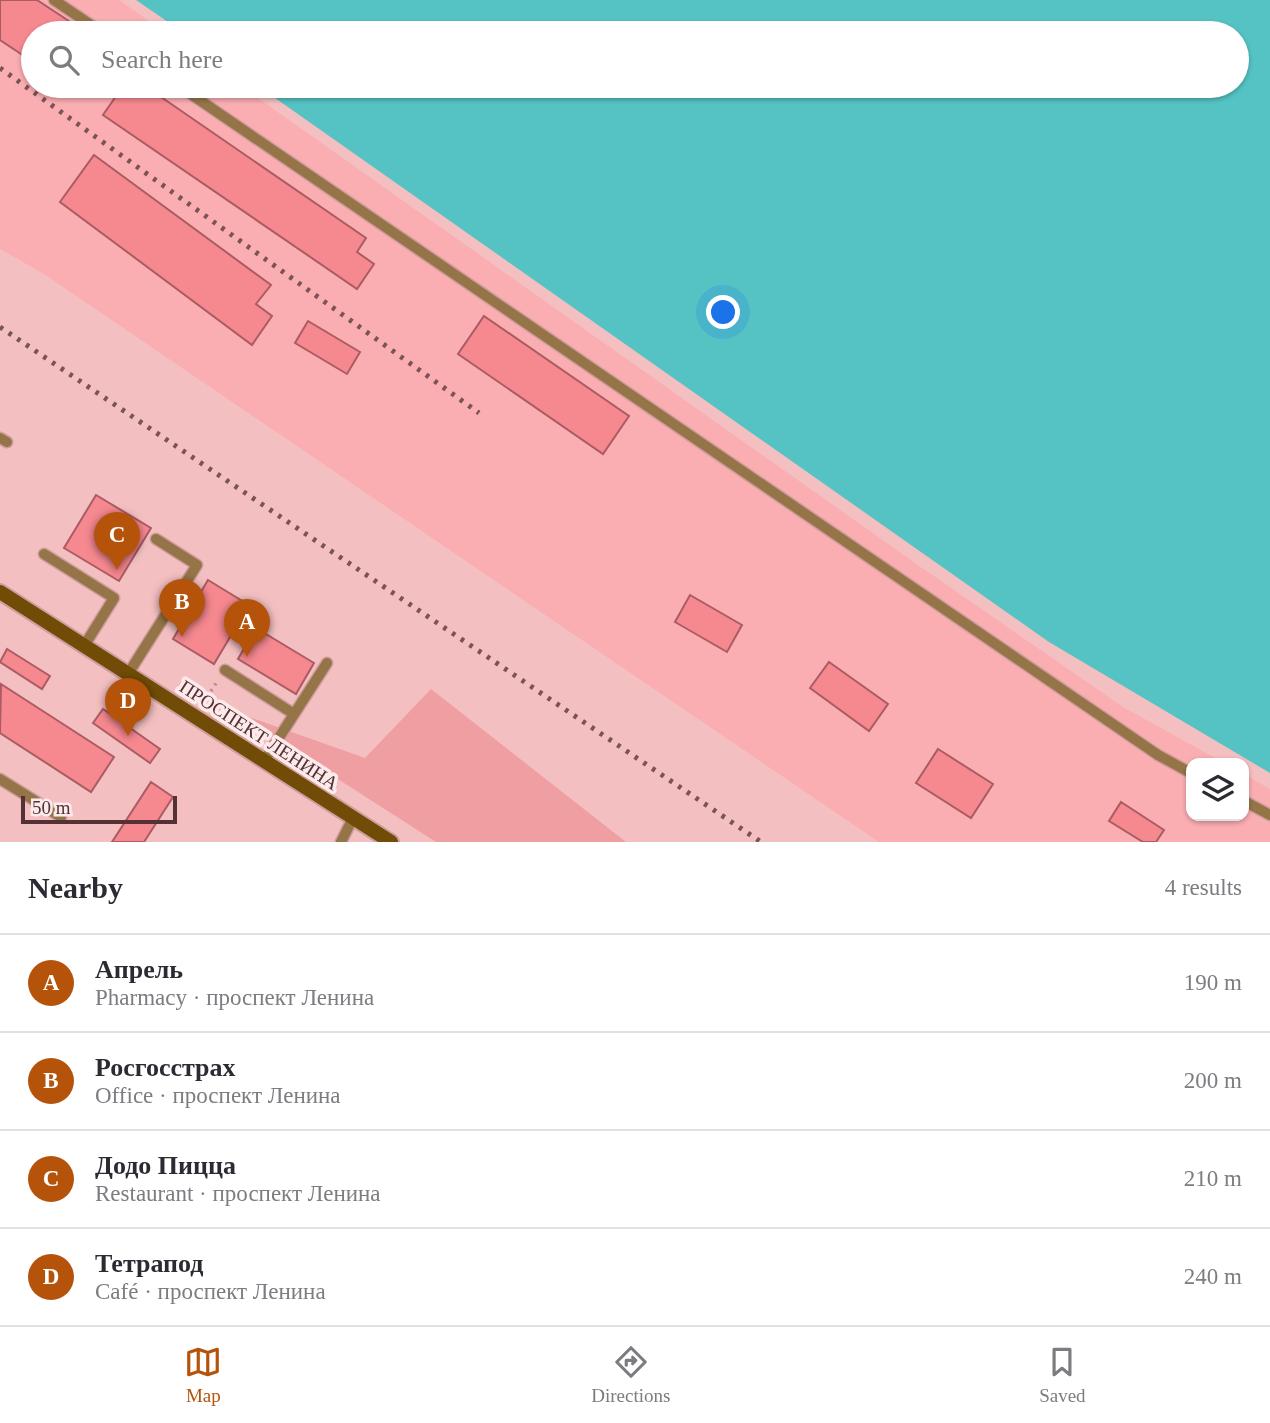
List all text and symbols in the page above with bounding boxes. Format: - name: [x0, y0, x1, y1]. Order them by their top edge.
- search box: [21, 21, 1249, 98]
- icon: search: [45, 41, 83, 79]
- text: Search here: [101, 45, 223, 74]
- your location: [706, 295, 740, 329]
- pin: C: [94, 512, 140, 570]
- pin: B: [159, 579, 205, 637]
- pin: A: [224, 599, 270, 657]
- street label: ПРОСПЕКТ ЛЕНИНА: [176, 676, 342, 794]
- pin: D: [105, 678, 151, 736]
- map controls: [1186, 758, 1249, 821]
- button: layers: [1186, 758, 1249, 821]
- scale bar: [21, 793, 177, 825]
- text: 50 m: [32, 797, 71, 818]
- text: Nearby: [28, 871, 123, 904]
- text: 4 results: [1165, 875, 1242, 900]
- text: Апрель: [95, 955, 183, 984]
- text: A: [43, 970, 59, 995]
- text: 190 m: [1184, 970, 1242, 995]
- text: Pharmacy · проспект Ленина: [95, 985, 374, 1010]
- text: Росгосстрах: [95, 1053, 236, 1082]
- text: B: [43, 1068, 59, 1093]
- text: 200 m: [1184, 1068, 1242, 1093]
- text: Office · проспект Ленина: [95, 1083, 341, 1108]
- text: Додо Пицца: [95, 1151, 236, 1180]
- text: C: [43, 1166, 59, 1191]
- text: 210 m: [1184, 1166, 1242, 1191]
- text: Restaurant · проспект Ленина: [95, 1181, 381, 1206]
- text: Тетрапод: [95, 1249, 203, 1278]
- text: D: [43, 1264, 59, 1289]
- text: 240 m: [1184, 1264, 1242, 1289]
- text: Café · проспект Ленина: [95, 1279, 326, 1304]
- tab: Map: [184, 1343, 222, 1407]
- tab: Directions: [591, 1343, 670, 1407]
- tab: Saved: [1039, 1343, 1086, 1407]

